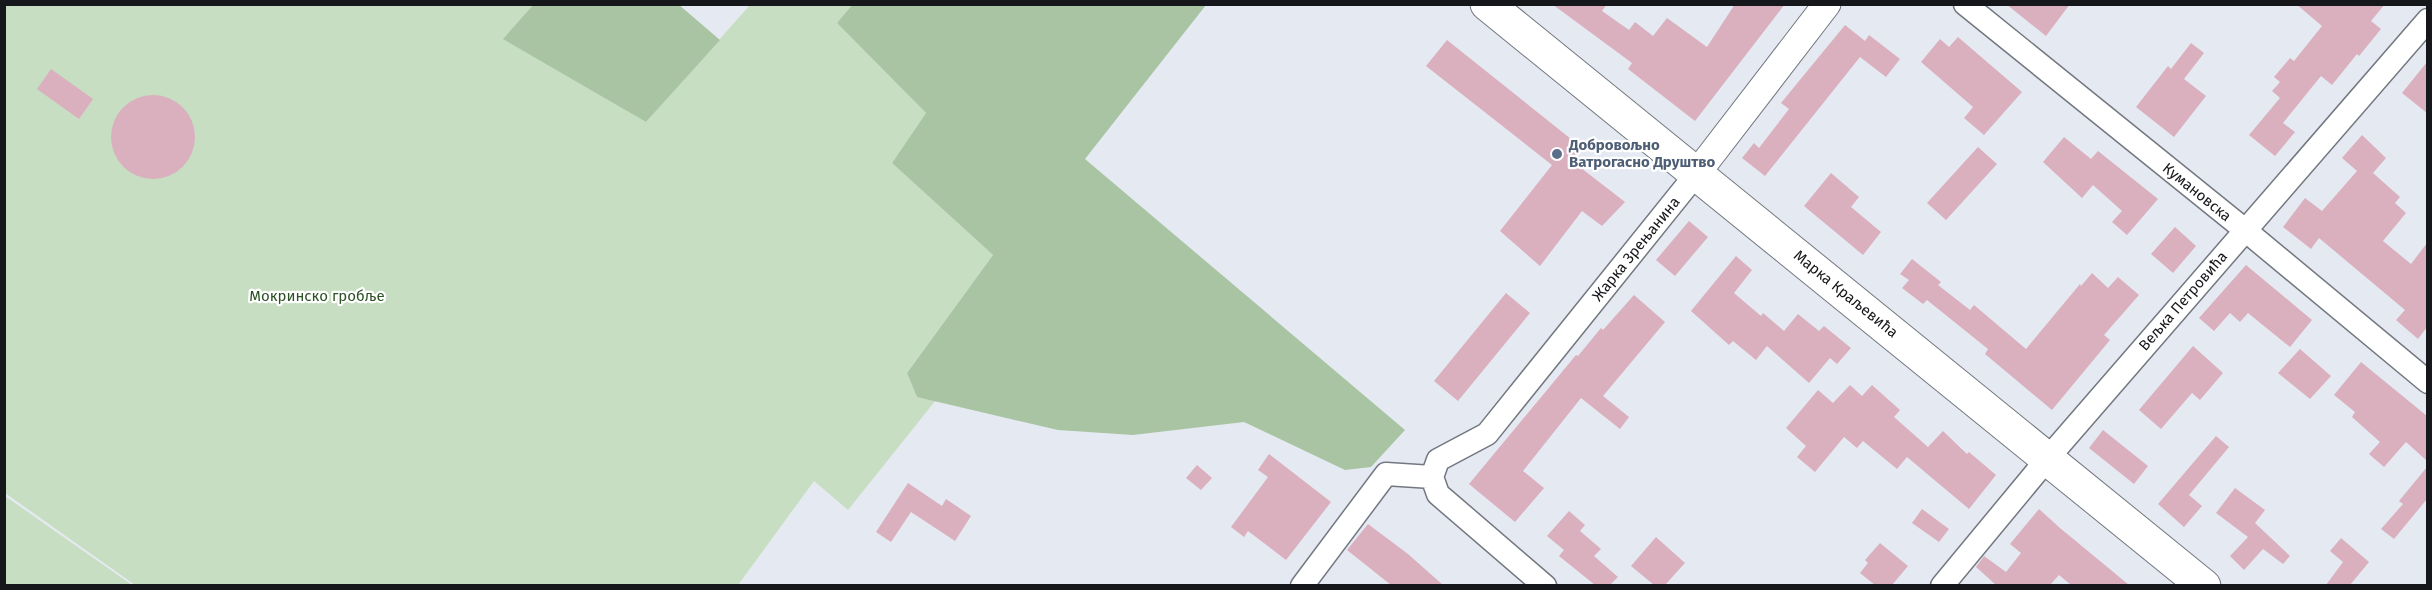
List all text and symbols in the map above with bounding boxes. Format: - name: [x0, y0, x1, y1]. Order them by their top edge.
- place label: Добровољно Ватрогасно Друштво: [1568, 136, 1715, 171]
- marker: Добровољно Ватрогасно Друштво: [1550, 147, 1564, 161]
- street label: Кумановска: [2159, 159, 2235, 225]
- street label: Жарка Зрењанина: [1588, 193, 1684, 305]
- street label: Марка Краљевића: [1790, 246, 1902, 342]
- street label: Вељка Петровића: [2135, 248, 2231, 354]
- park label: Мокринско гробље: [249, 287, 385, 305]

